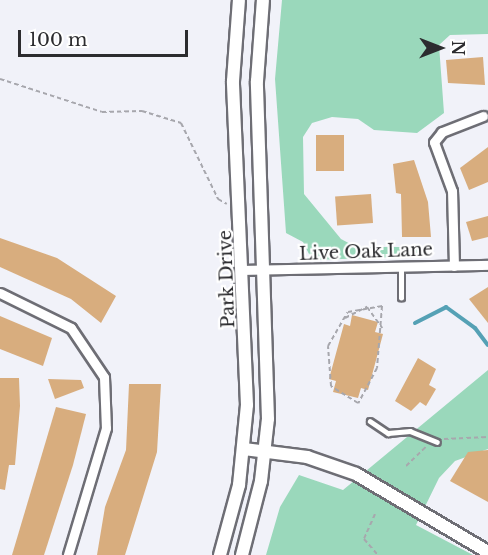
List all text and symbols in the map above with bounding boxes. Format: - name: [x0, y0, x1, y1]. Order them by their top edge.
- scale bar: [21, 18, 190, 56]
- north arrow: [410, 18, 470, 78]
- text: 100 m: [29, 29, 87, 51]
- text: N: [448, 40, 468, 56]
- street label: Park Drive: [214, 229, 240, 329]
- street label: Live Oak Lane: [299, 239, 433, 265]

